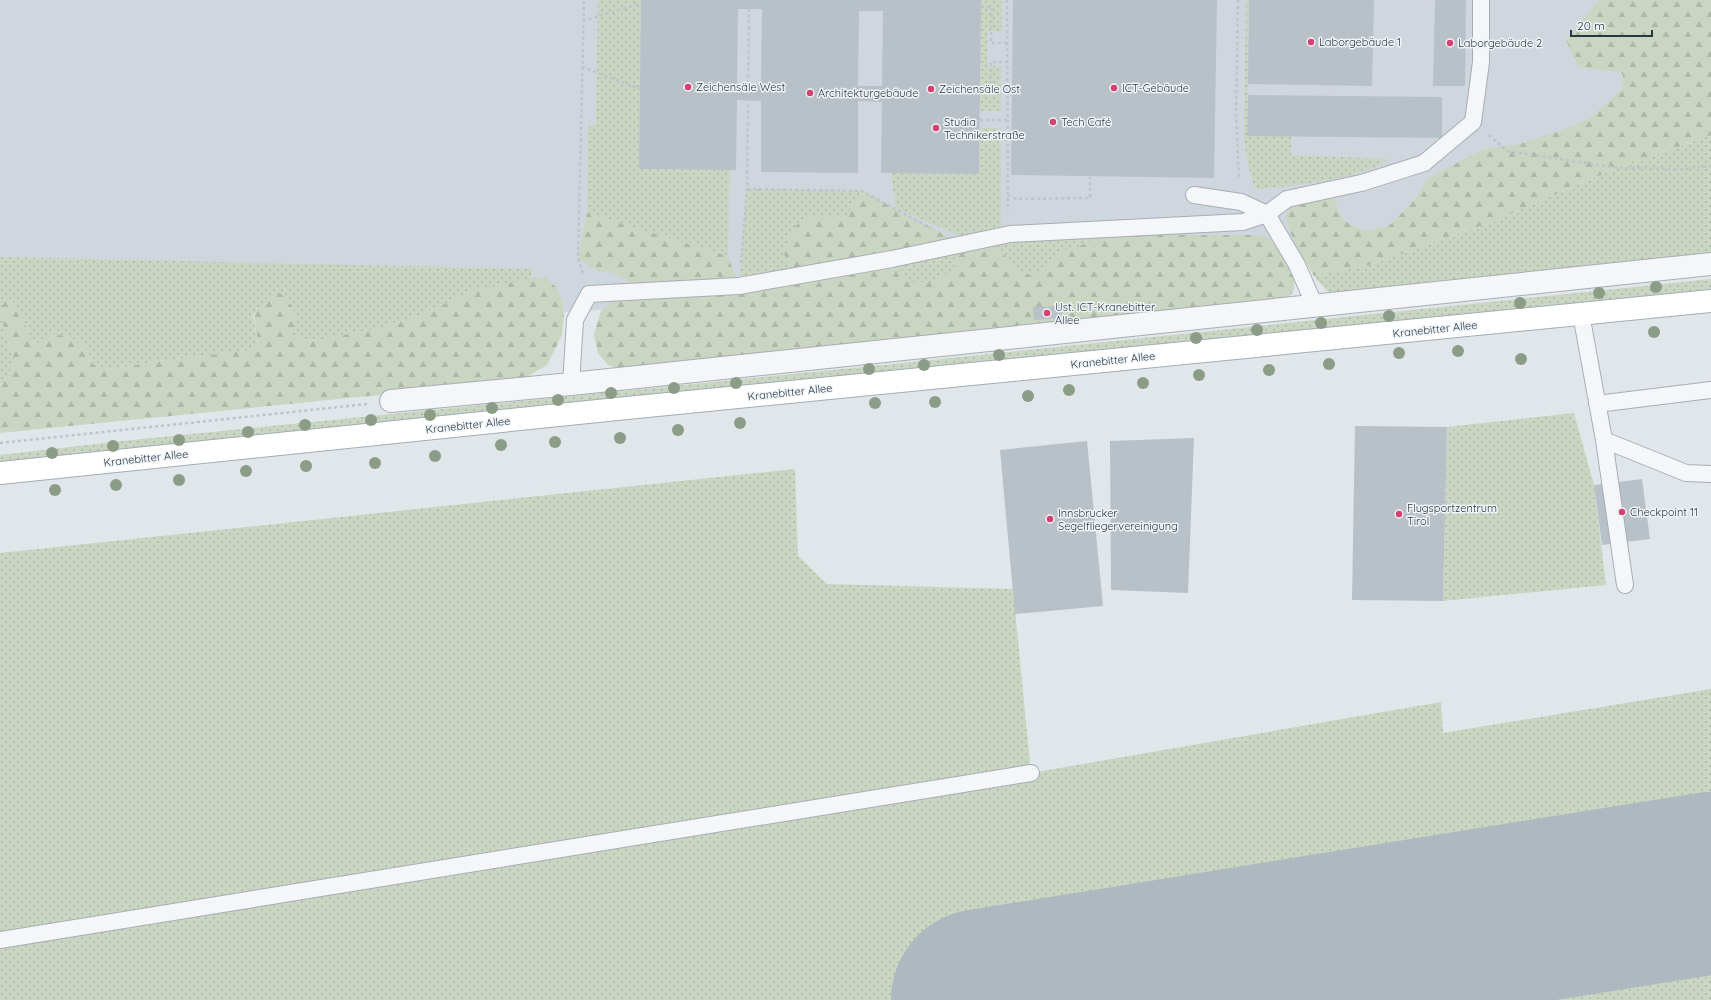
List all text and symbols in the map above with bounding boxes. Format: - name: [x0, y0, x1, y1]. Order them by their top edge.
- scale bar: [1571, 12, 1652, 38]
- text: 20 m: [1577, 18, 1605, 33]
- place label: Laborgebäude 1: [1319, 35, 1401, 49]
- place label: Laborgebäude 2: [1458, 36, 1542, 50]
- marker: Laborgebäude 1: [1306, 37, 1316, 47]
- marker: Laborgebäude 2: [1445, 38, 1455, 48]
- place label: Zeichensäle West: [696, 80, 786, 94]
- place label: ICT-Gebäude: [1122, 81, 1189, 95]
- marker: Zeichensäle West: [683, 82, 693, 92]
- place label: Zeichensäle Ost: [939, 82, 1020, 96]
- marker: ICT-Gebäude: [1109, 83, 1119, 93]
- marker: Zeichensäle Ost: [926, 84, 936, 94]
- place label: Architekturgebäude: [818, 86, 918, 100]
- marker: Architekturgebäude: [805, 88, 815, 98]
- place label: Studia Technikerstraße: [944, 115, 1025, 142]
- place label: Tech Café: [1061, 115, 1111, 129]
- marker: Tech Café: [1048, 117, 1058, 127]
- marker: Studia Technikerstraße: [931, 123, 941, 133]
- place label: Ust. ICT-Kranebitter Allee: [1055, 300, 1156, 327]
- marker: Ust. ICT-Kranebitter Allee: [1042, 308, 1052, 318]
- street label: Kranebitter Allee: [1392, 318, 1478, 340]
- street label: Kranebitter Allee: [1070, 349, 1156, 371]
- street label: Kranebitter Allee: [747, 381, 833, 403]
- street label: Kranebitter Allee: [425, 414, 511, 436]
- street label: Kranebitter Allee: [103, 447, 189, 469]
- place label: Flugsportzentrum Tirol: [1407, 501, 1497, 528]
- place label: Checkpoint 11: [1630, 505, 1698, 519]
- place label: Innsbrucker Segelfliegervereinigung: [1058, 506, 1178, 533]
- marker: Checkpoint 11: [1617, 507, 1627, 517]
- marker: Flugsportzentrum Tirol: [1394, 509, 1404, 519]
- marker: Innsbrucker Segelfliegervereinigung: [1045, 514, 1055, 524]

